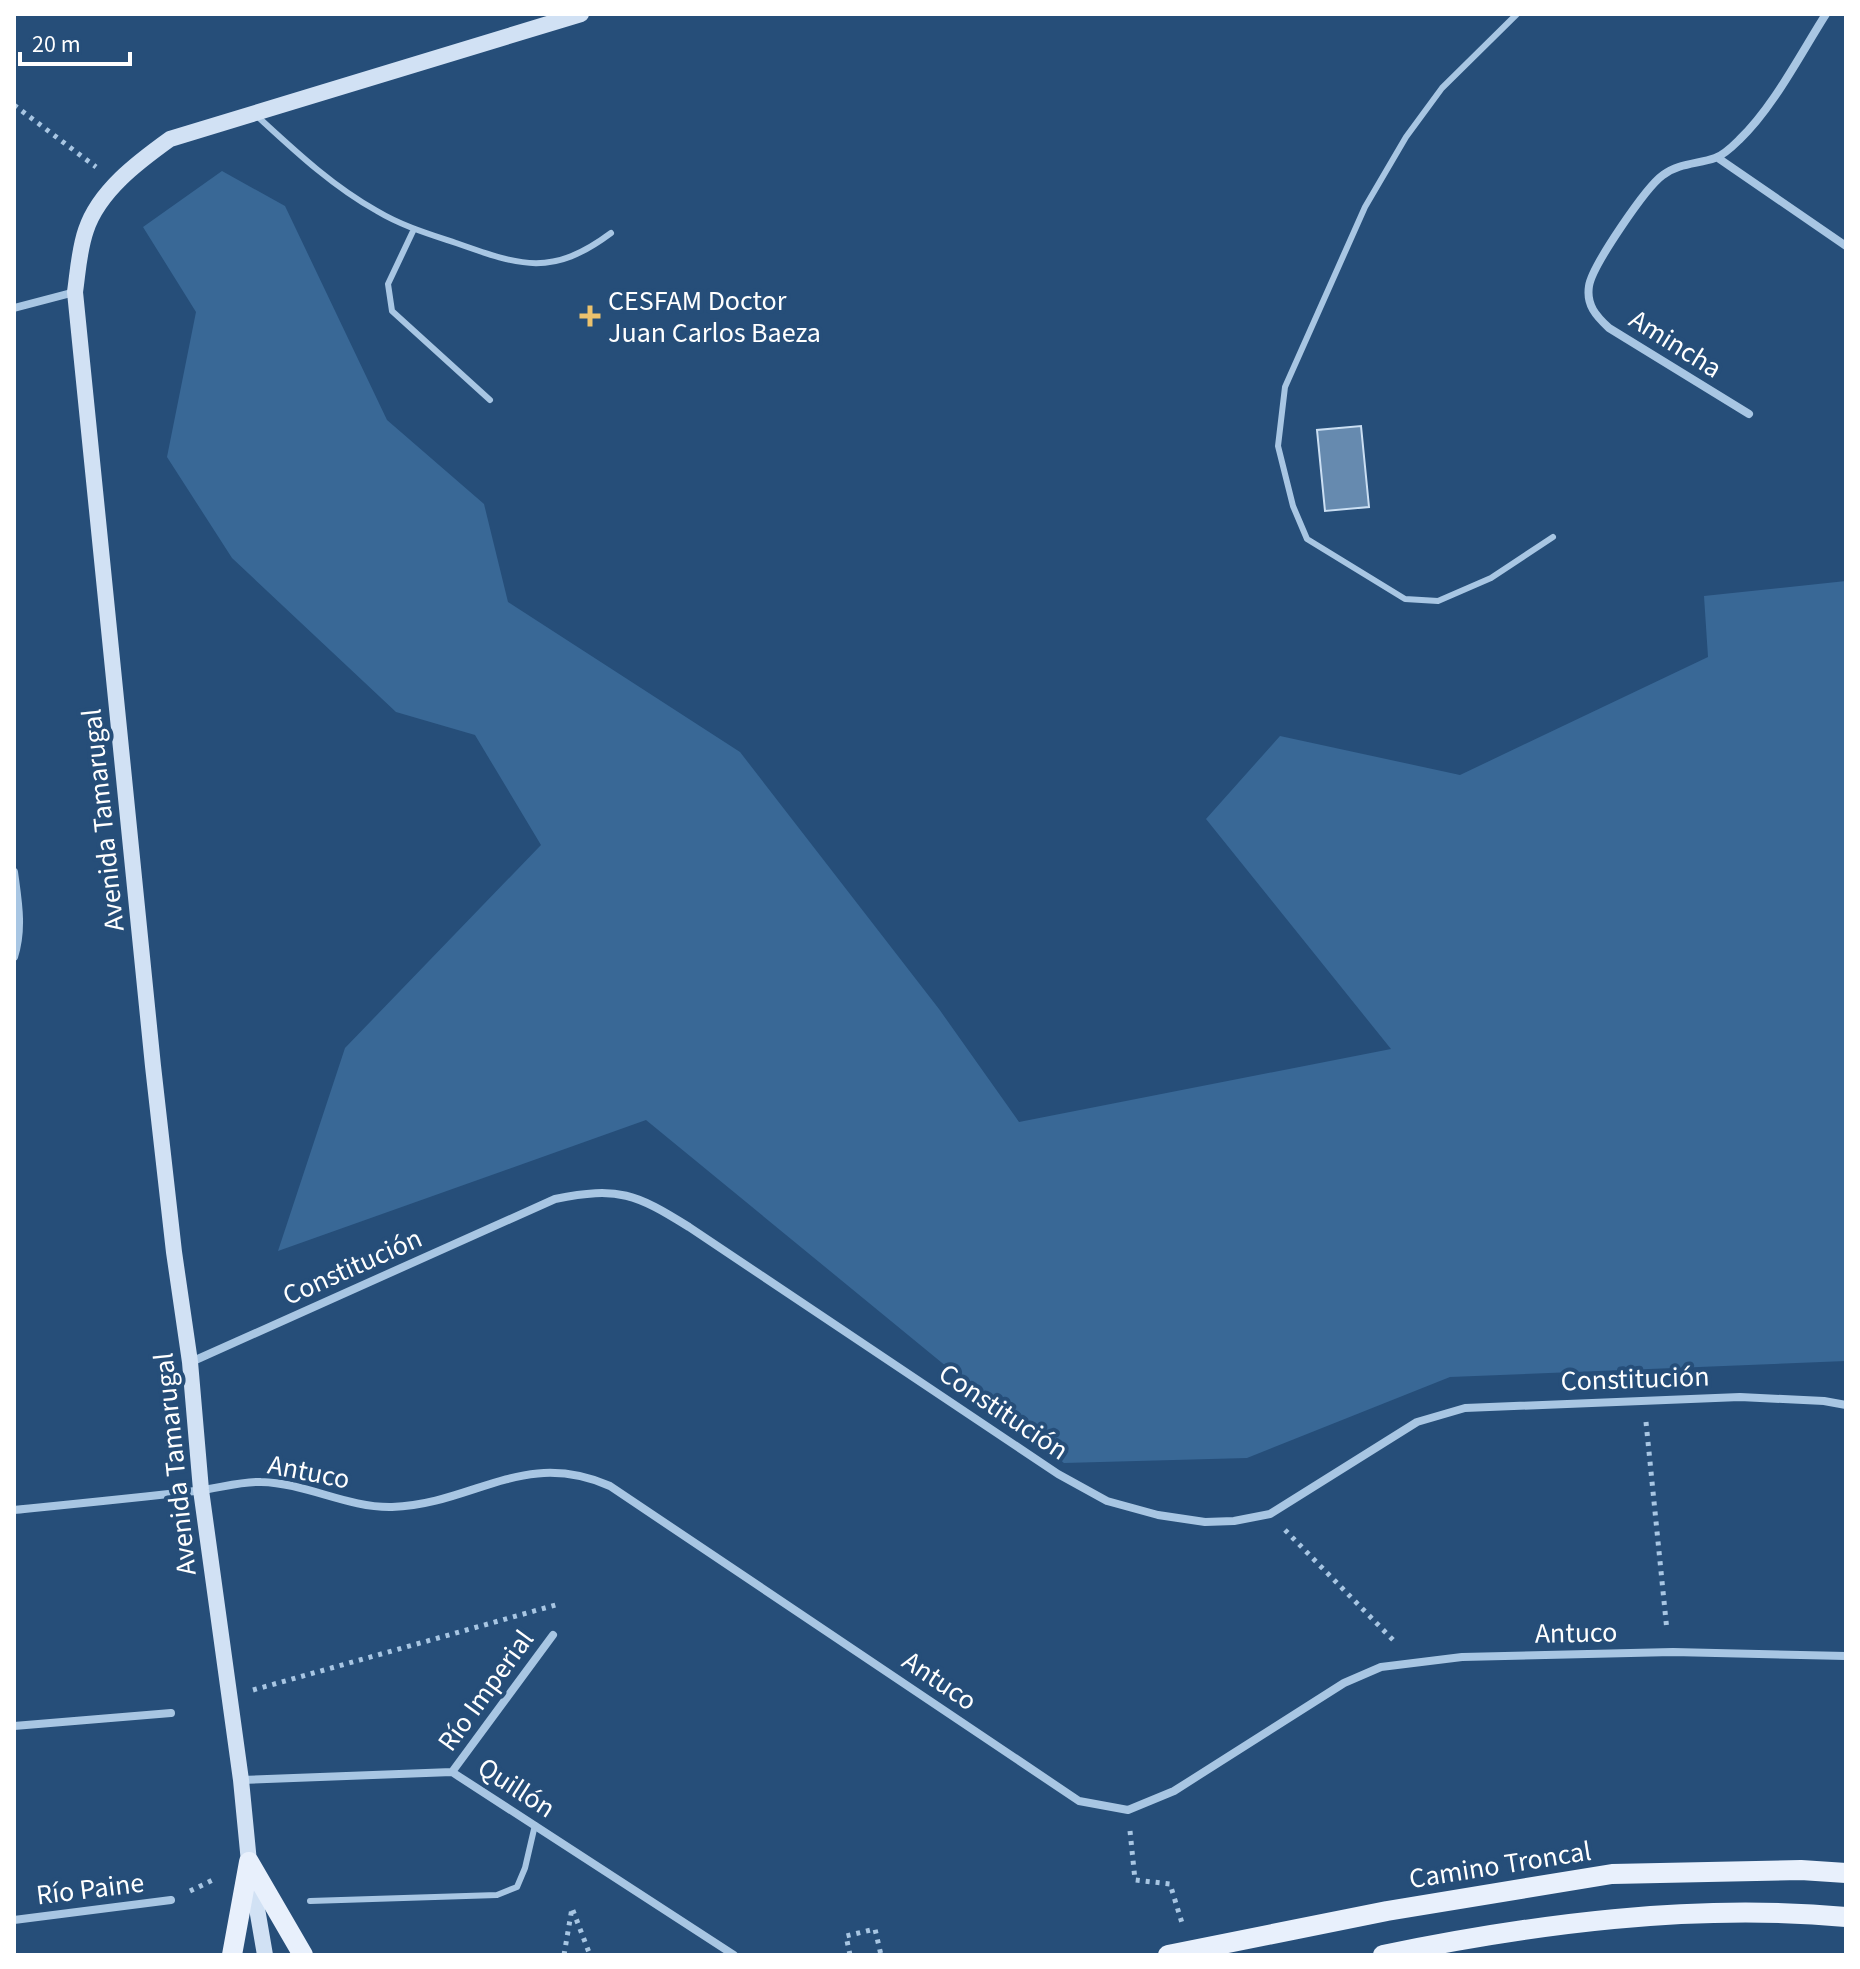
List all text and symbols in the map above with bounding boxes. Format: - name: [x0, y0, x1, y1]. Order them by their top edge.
- scale bar: [20, 16, 130, 66]
- text: 20 m: [32, 27, 81, 62]
- place label: CESFAM Doctor Juan Carlos Baeza: [608, 281, 821, 353]
- street label: Amincha: [1621, 300, 1730, 388]
- marker: CESFAM Doctor Juan Carlos Baeza: [579, 305, 601, 327]
- street label: Avenida Tamarugal: [71, 707, 135, 933]
- street label: Constitución: [276, 1218, 429, 1315]
- street label: Avenida Tamarugal: [143, 1351, 207, 1577]
- street label: Constitución: [931, 1354, 1076, 1470]
- street label: Constitución: [1560, 1356, 1710, 1402]
- street label: Antuco: [264, 1444, 353, 1499]
- street label: Antuco: [1534, 1612, 1618, 1654]
- street label: Río Imperial: [428, 1622, 544, 1760]
- street label: Antuco: [894, 1641, 985, 1720]
- street label: Quillón: [470, 1748, 563, 1828]
- street label: Camino Troncal: [1406, 1831, 1594, 1899]
- street label: Río Paine: [34, 1863, 146, 1915]

